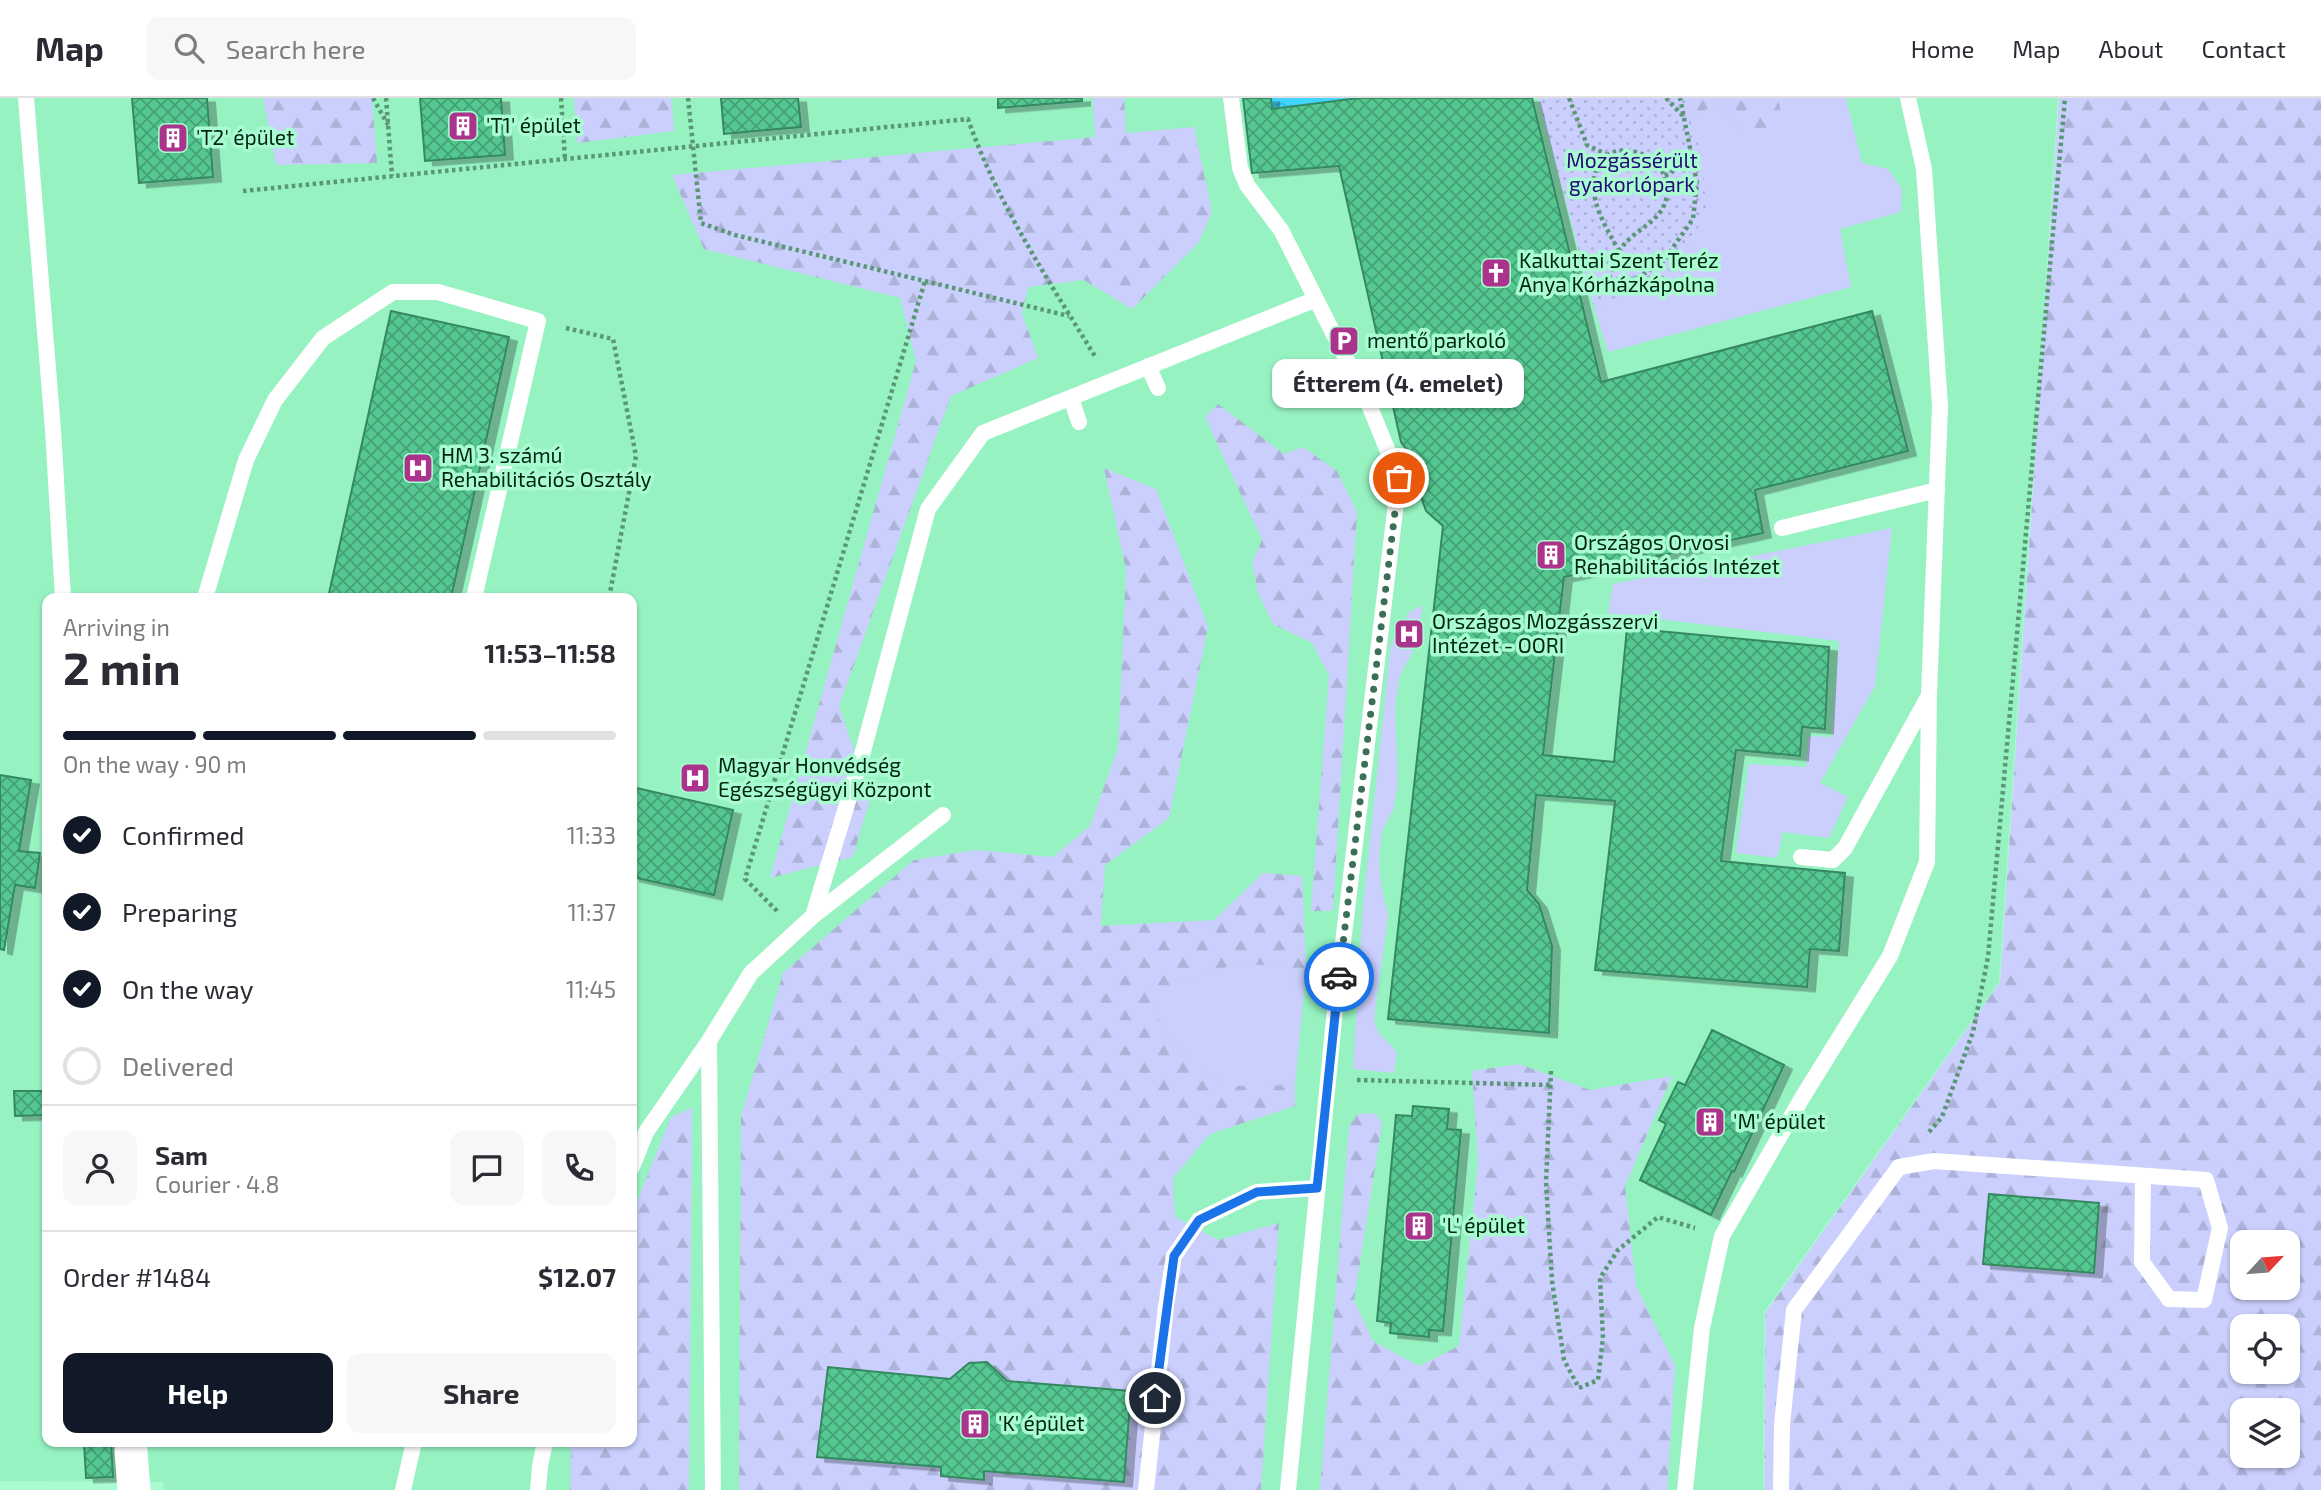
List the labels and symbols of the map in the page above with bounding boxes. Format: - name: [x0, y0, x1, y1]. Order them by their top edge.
- building icon: 'T1' épület: [446, 109, 480, 143]
- place label: 'T1' épület: [486, 112, 581, 137]
- building icon: 'T2' épület: [156, 121, 190, 155]
- place label: 'T2' épület: [196, 124, 294, 149]
- park label: Mozgássérült gyakorlópark: [1566, 147, 1698, 196]
- place label: Kalkuttai Szent Teréz Anya Kórházkápolna: [1519, 247, 1719, 296]
- church icon: Kalkuttai Szent Teréz Anya Kórházkápolna: [1479, 256, 1513, 290]
- parking icon: mentő parkoló: [1327, 324, 1361, 358]
- place label: mentő parkoló: [1367, 327, 1506, 352]
- callout: Étterem (4. emelet): [1273, 359, 1525, 408]
- place label: HM 3. számú Rehabilitációs Osztály: [441, 442, 652, 491]
- pin: [1369, 448, 1429, 508]
- hospital icon: HM 3. számú Rehabilitációs Osztály: [401, 451, 435, 485]
- place label: Országos Orvosi Rehabilitációs Intézet: [1574, 529, 1780, 578]
- building icon: Országos Orvosi Rehabilitációs Intézet: [1534, 538, 1568, 572]
- place label: Országos Mozgásszervi Intézet - OORI: [1432, 608, 1659, 657]
- hospital icon: Országos Mozgásszervi Intézet - OORI: [1392, 617, 1426, 651]
- place label: Magyar Honvédség Egészségügyi Központ: [718, 752, 931, 801]
- hospital icon: Magyar Honvédség Egészségügyi Központ: [678, 761, 712, 795]
- courier: [1304, 942, 1374, 1012]
- building icon: 'M' épület: [1693, 1105, 1727, 1139]
- place label: 'M' épület: [1733, 1108, 1826, 1133]
- building icon: 'L' épület: [1402, 1209, 1436, 1243]
- place label: 'L' épület: [1442, 1212, 1525, 1237]
- north arrow: [2230, 1230, 2300, 1300]
- pin: [1125, 1368, 1185, 1428]
- building icon: 'K' épület: [958, 1407, 992, 1441]
- place label: 'K' épület: [998, 1410, 1085, 1435]

